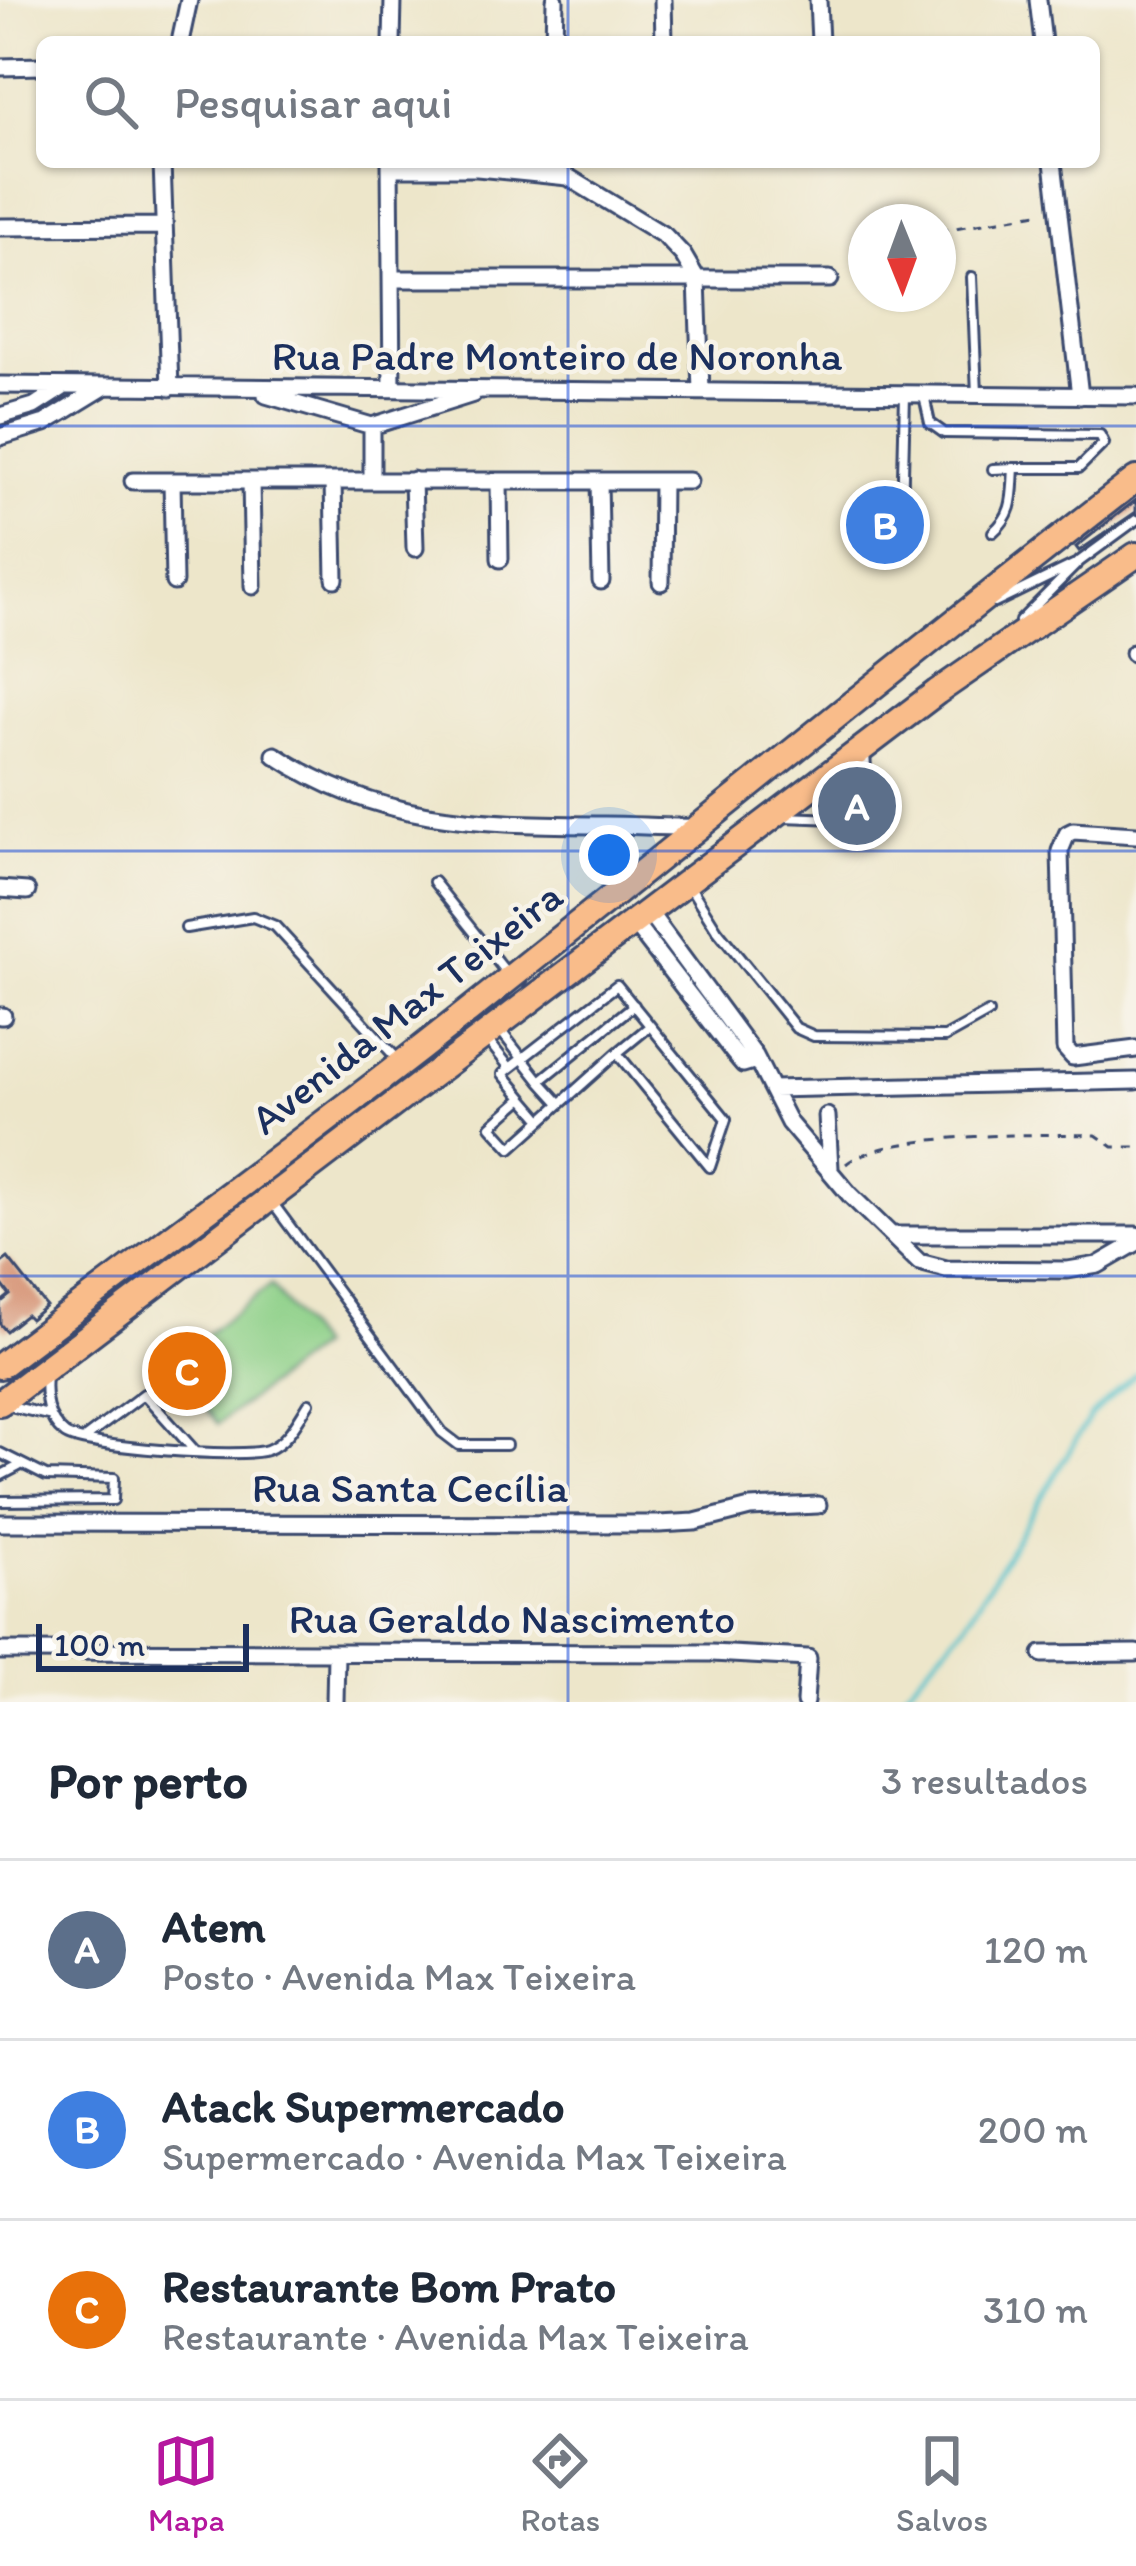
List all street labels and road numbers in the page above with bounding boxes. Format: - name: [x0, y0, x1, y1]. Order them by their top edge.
- street label: Rua Padre Monteiro de Noronha: [271, 330, 843, 381]
- street label: Avenida Max Teixeira: [240, 870, 572, 1145]
- street label: Rua Santa Cecília: [252, 1462, 568, 1513]
- street label: Rua Geraldo Nascimento: [289, 1593, 735, 1644]

